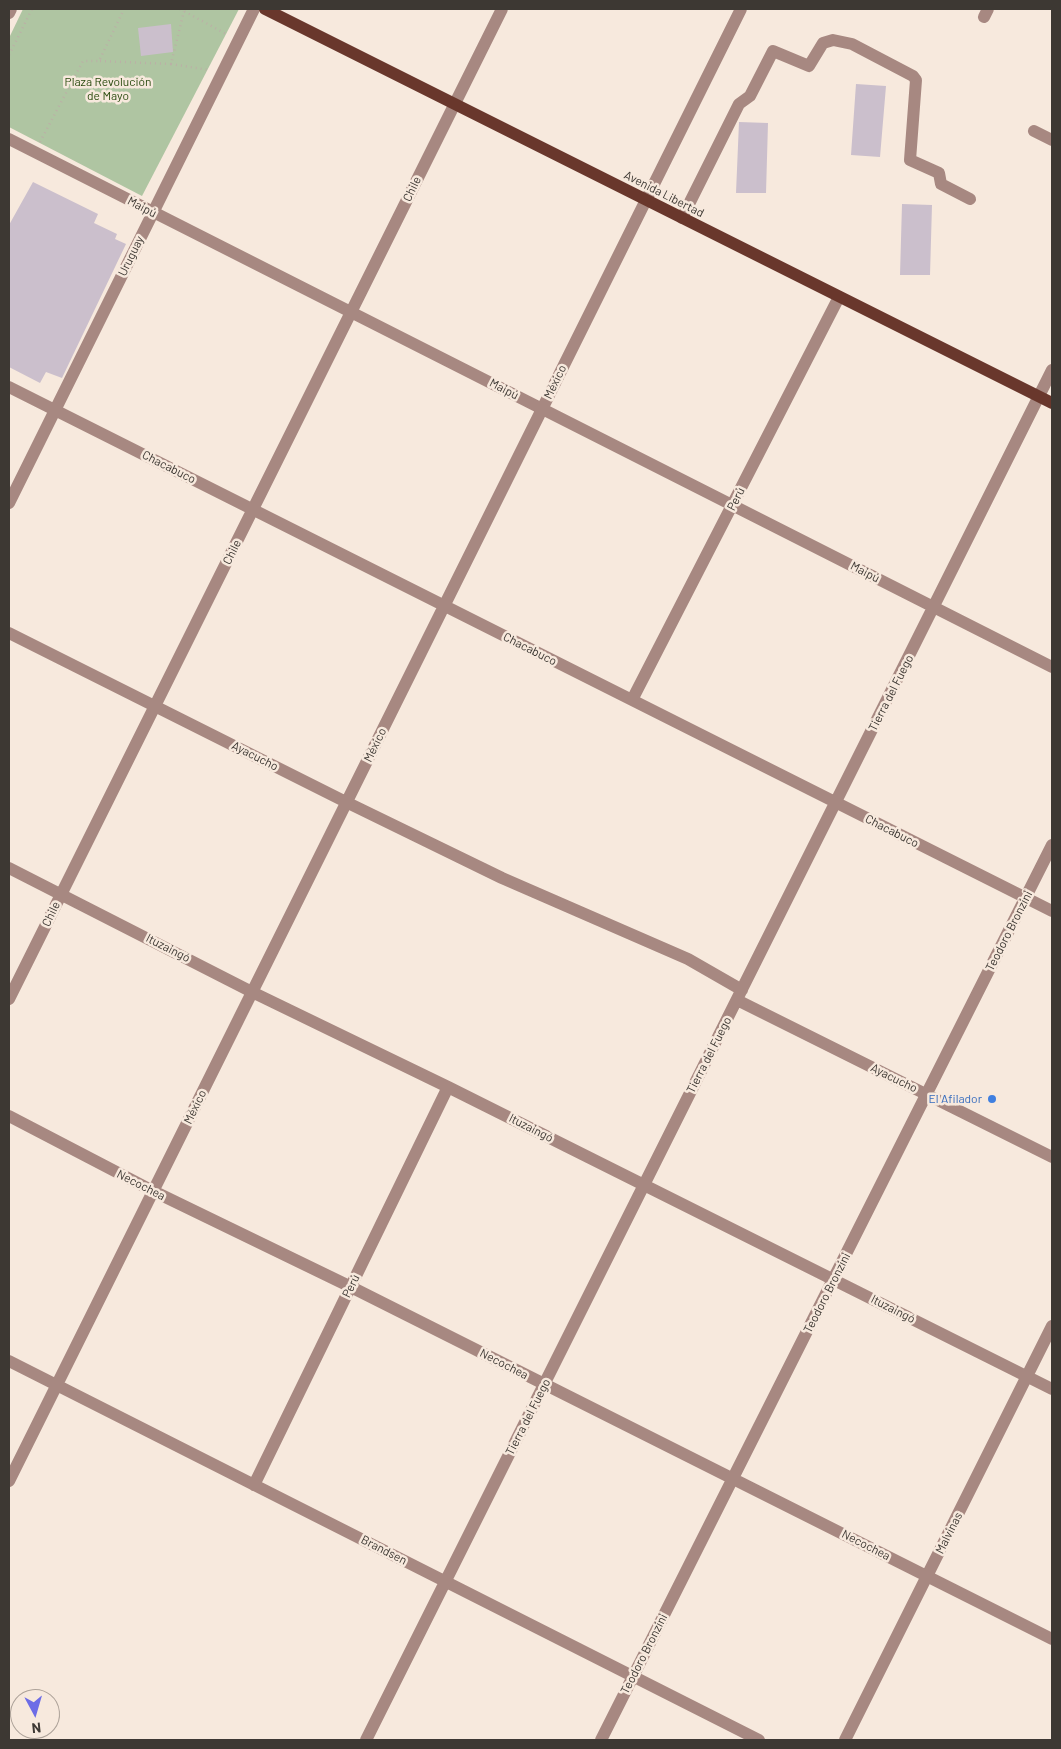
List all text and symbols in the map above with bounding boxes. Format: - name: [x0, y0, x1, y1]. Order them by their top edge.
- park label: Plaza Revolución de Mayo: [65, 75, 151, 103]
- street label: Avenida Libertad: [622, 168, 706, 220]
- street label: Chile: [400, 174, 424, 204]
- street label: Maipú: [125, 194, 159, 220]
- street label: Uruguay: [115, 234, 147, 278]
- street label: México: [541, 363, 569, 401]
- street label: Maipú: [487, 376, 521, 402]
- street label: Chacabuco: [140, 447, 198, 487]
- street label: Perú: [724, 485, 748, 513]
- street label: Chile: [220, 537, 244, 567]
- street label: Maipú: [848, 559, 882, 585]
- street label: Chacabuco: [501, 629, 559, 669]
- street label: Tierra del Fuego: [866, 652, 916, 734]
- street label: México: [361, 726, 389, 764]
- street label: Ayacucho: [229, 738, 281, 774]
- street label: Chacabuco: [863, 811, 921, 851]
- street label: Teodoro Bronzini: [983, 889, 1035, 973]
- street label: Chile: [39, 899, 63, 929]
- street label: Ituzaingó: [143, 931, 193, 965]
- street label: Tierra del Fuego: [684, 1014, 734, 1096]
- street label: Ayacucho: [868, 1061, 920, 1095]
- street label: México: [181, 1088, 209, 1126]
- place label: El Afilador: [929, 1092, 982, 1106]
- marker: El Afilador: [986, 1093, 998, 1105]
- street label: Ituzaingó: [506, 1111, 556, 1145]
- street label: Necochea: [114, 1167, 168, 1203]
- street label: Teodoro Bronzini: [801, 1251, 853, 1335]
- street label: Perú: [339, 1272, 363, 1300]
- street label: Ituzaingó: [868, 1292, 918, 1326]
- street label: Necochea: [477, 1346, 531, 1382]
- street label: Tierra del Fuego: [503, 1376, 553, 1458]
- street label: Malvinas: [932, 1510, 966, 1556]
- street label: Necochea: [839, 1527, 893, 1563]
- street label: Brandsen: [359, 1532, 409, 1568]
- street label: Teodoro Bronzini: [618, 1612, 670, 1696]
- north arrow: [10, 1689, 60, 1739]
- text: N: [31, 1719, 42, 1737]

